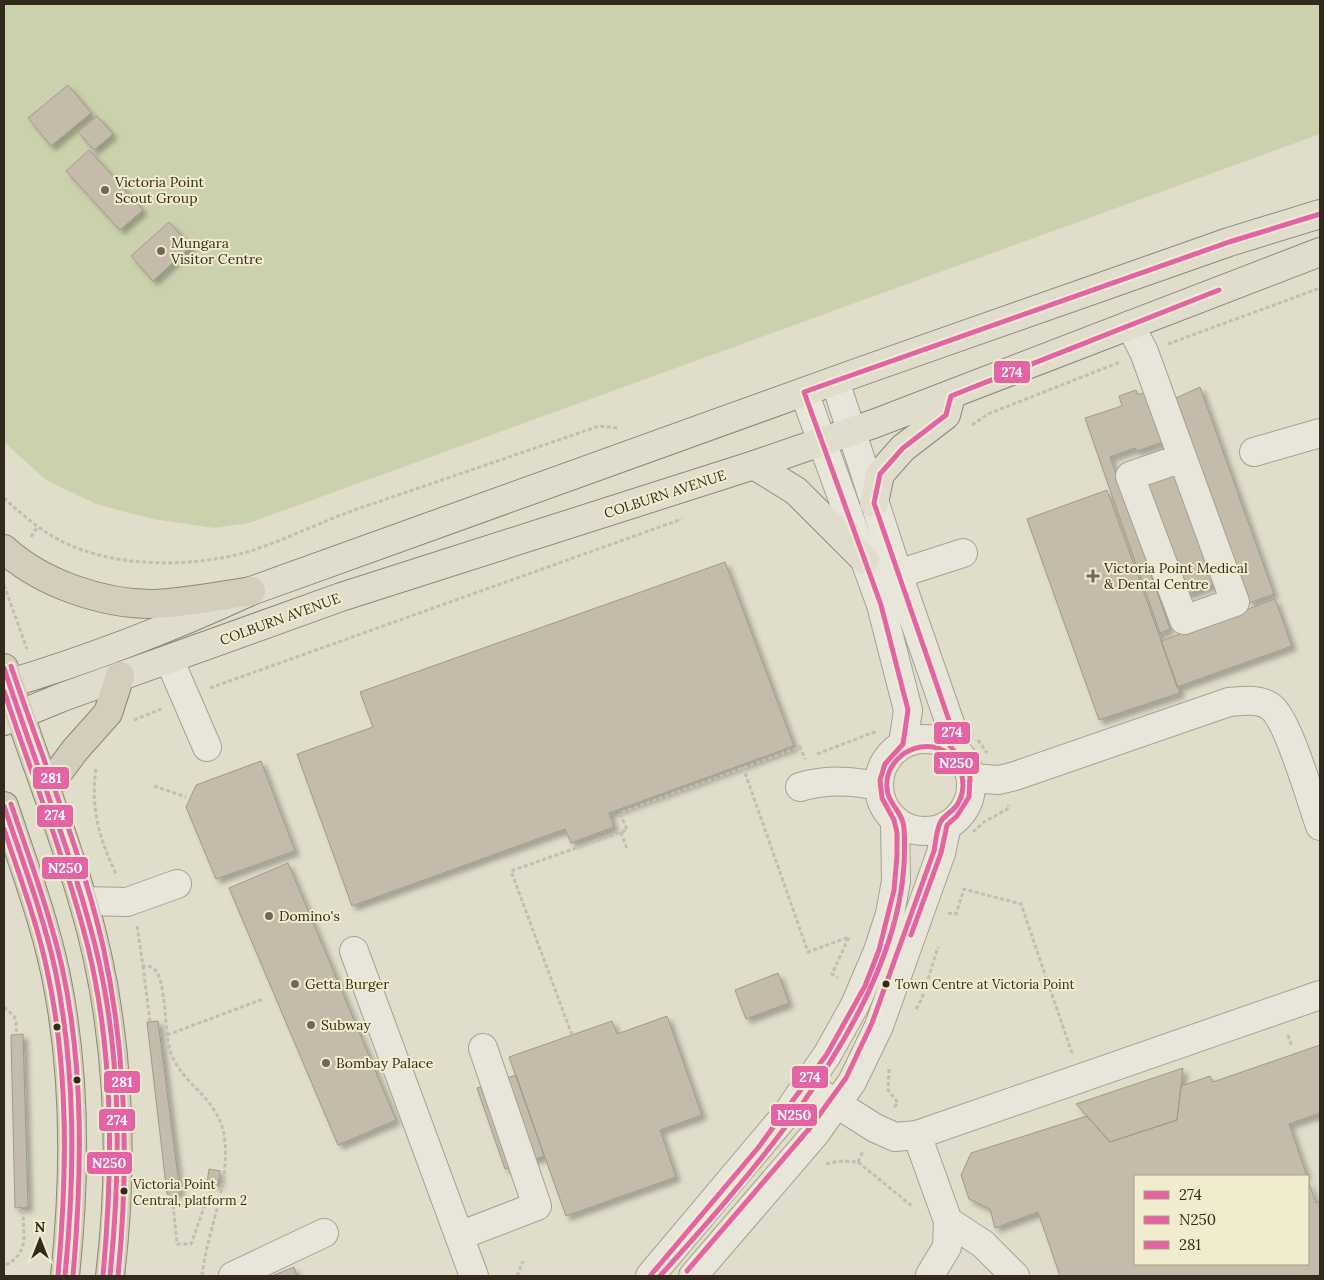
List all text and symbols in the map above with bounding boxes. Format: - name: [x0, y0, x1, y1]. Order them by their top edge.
- place label: Victoria Point Scout Group: [114, 173, 205, 207]
- marker: Victoria Point Scout Group: [99, 184, 111, 196]
- place label: Mungara Visitor Centre: [170, 234, 263, 268]
- marker: Mungara Visitor Centre: [155, 245, 167, 257]
- line badge: 274: [993, 360, 1031, 384]
- text: 274: [1001, 363, 1023, 381]
- street label: COLBURN AVENUE: [602, 466, 729, 522]
- place label: Victoria Point Medical & Dental Centre: [1103, 559, 1248, 593]
- marker: Victoria Point Medical & Dental Centre: [1086, 569, 1100, 583]
- street label: COLBURN AVENUE: [217, 589, 343, 649]
- line badge: 274: [933, 721, 971, 745]
- text: 274: [941, 723, 963, 741]
- line badge: N250: [933, 751, 980, 775]
- text: N250: [939, 754, 973, 772]
- line badge: 281: [32, 766, 70, 790]
- text: 281: [40, 769, 62, 787]
- line badge: 274: [36, 804, 74, 828]
- text: 274: [44, 806, 66, 824]
- line badge: N250: [41, 856, 89, 880]
- text: N250: [48, 859, 82, 877]
- place label: Domino's: [279, 907, 340, 925]
- marker: Domino's: [263, 910, 275, 922]
- place label: Getta Burger: [305, 975, 389, 993]
- place label: Town Centre at Victoria Point: [895, 976, 1075, 993]
- marker: Getta Burger: [289, 978, 301, 990]
- marker: Town Centre at Victoria Point: [881, 979, 891, 989]
- place label: Subway: [321, 1016, 371, 1034]
- marker: Subway: [305, 1019, 317, 1031]
- unlabelled marker: [52, 1022, 62, 1032]
- place label: Bombay Palace: [336, 1054, 434, 1072]
- marker: Bombay Palace: [320, 1057, 332, 1069]
- line badge: 274: [791, 1065, 829, 1089]
- text: 274: [799, 1068, 821, 1086]
- line badge: 281: [103, 1070, 141, 1094]
- text: 281: [111, 1073, 133, 1091]
- unlabelled marker: [72, 1075, 82, 1085]
- line badge: N250: [770, 1103, 818, 1127]
- text: N250: [777, 1106, 811, 1124]
- line badge: 274: [98, 1108, 136, 1132]
- text: 274: [106, 1111, 128, 1129]
- line badge: N250: [86, 1151, 133, 1175]
- text: N250: [92, 1154, 126, 1172]
- legend: [1134, 1175, 1309, 1265]
- place label: Victoria Point Central, platform 2: [132, 1176, 247, 1209]
- text: 274: [1179, 1185, 1202, 1204]
- marker: Victoria Point Central, platform 2: [119, 1186, 129, 1196]
- text: N250: [1179, 1210, 1216, 1229]
- north arrow: [15, 1215, 65, 1265]
- text: N: [35, 1218, 46, 1236]
- text: 281: [1179, 1235, 1201, 1254]

